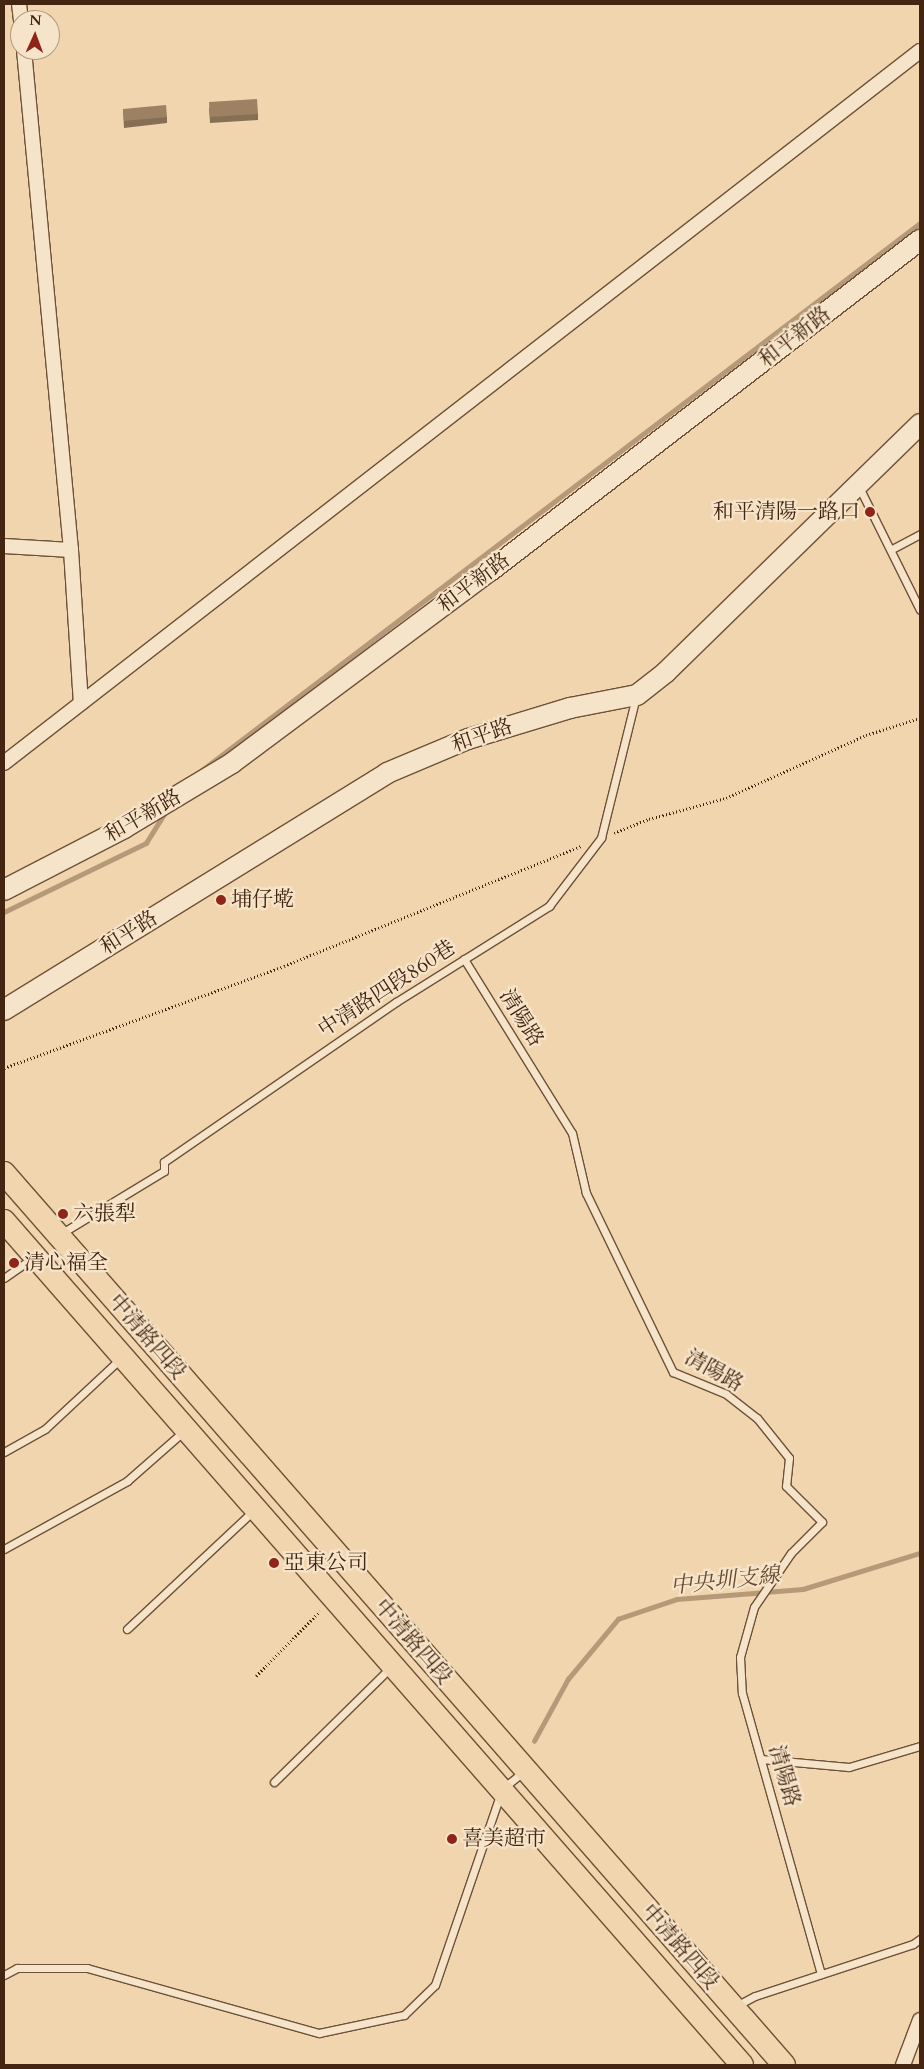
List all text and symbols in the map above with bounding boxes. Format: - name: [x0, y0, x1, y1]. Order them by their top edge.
- north arrow: [10, 10, 60, 60]
- text: N: [29, 11, 42, 30]
- street label: 和平新路: [754, 301, 836, 373]
- place label: 和平清陽一路口: [713, 499, 860, 525]
- marker: 和平清陽一路口: [864, 506, 876, 518]
- street label: 和平新路: [433, 548, 515, 618]
- street label: 和平路: [448, 714, 516, 758]
- street label: 和平新路: [100, 784, 186, 848]
- place label: 埔仔墘: [231, 887, 294, 913]
- marker: 埔仔墘: [215, 894, 227, 906]
- street label: 和平路: [96, 906, 162, 960]
- street label: 中清路四段860巷: [314, 935, 460, 1043]
- street label: 清陽路: [494, 985, 548, 1051]
- place label: 六張犁: [73, 1201, 136, 1227]
- marker: 六張犁: [57, 1208, 69, 1220]
- place label: 清心福全: [24, 1250, 108, 1276]
- marker: 清心福全: [8, 1257, 20, 1269]
- street label: 中清路四段: [103, 1289, 191, 1385]
- street label: 清陽路: [680, 1345, 748, 1397]
- place label: 亞東公司: [284, 1550, 368, 1576]
- marker: 亞東公司: [268, 1557, 280, 1569]
- water label: 中央圳支線: [669, 1562, 781, 1600]
- street label: 中清路四段: [369, 1594, 457, 1690]
- street label: 清陽路: [763, 1742, 805, 1810]
- place label: 喜美超市: [462, 1826, 546, 1852]
- marker: 喜美超市: [446, 1833, 458, 1845]
- street label: 中清路四段: [636, 1899, 724, 1995]

